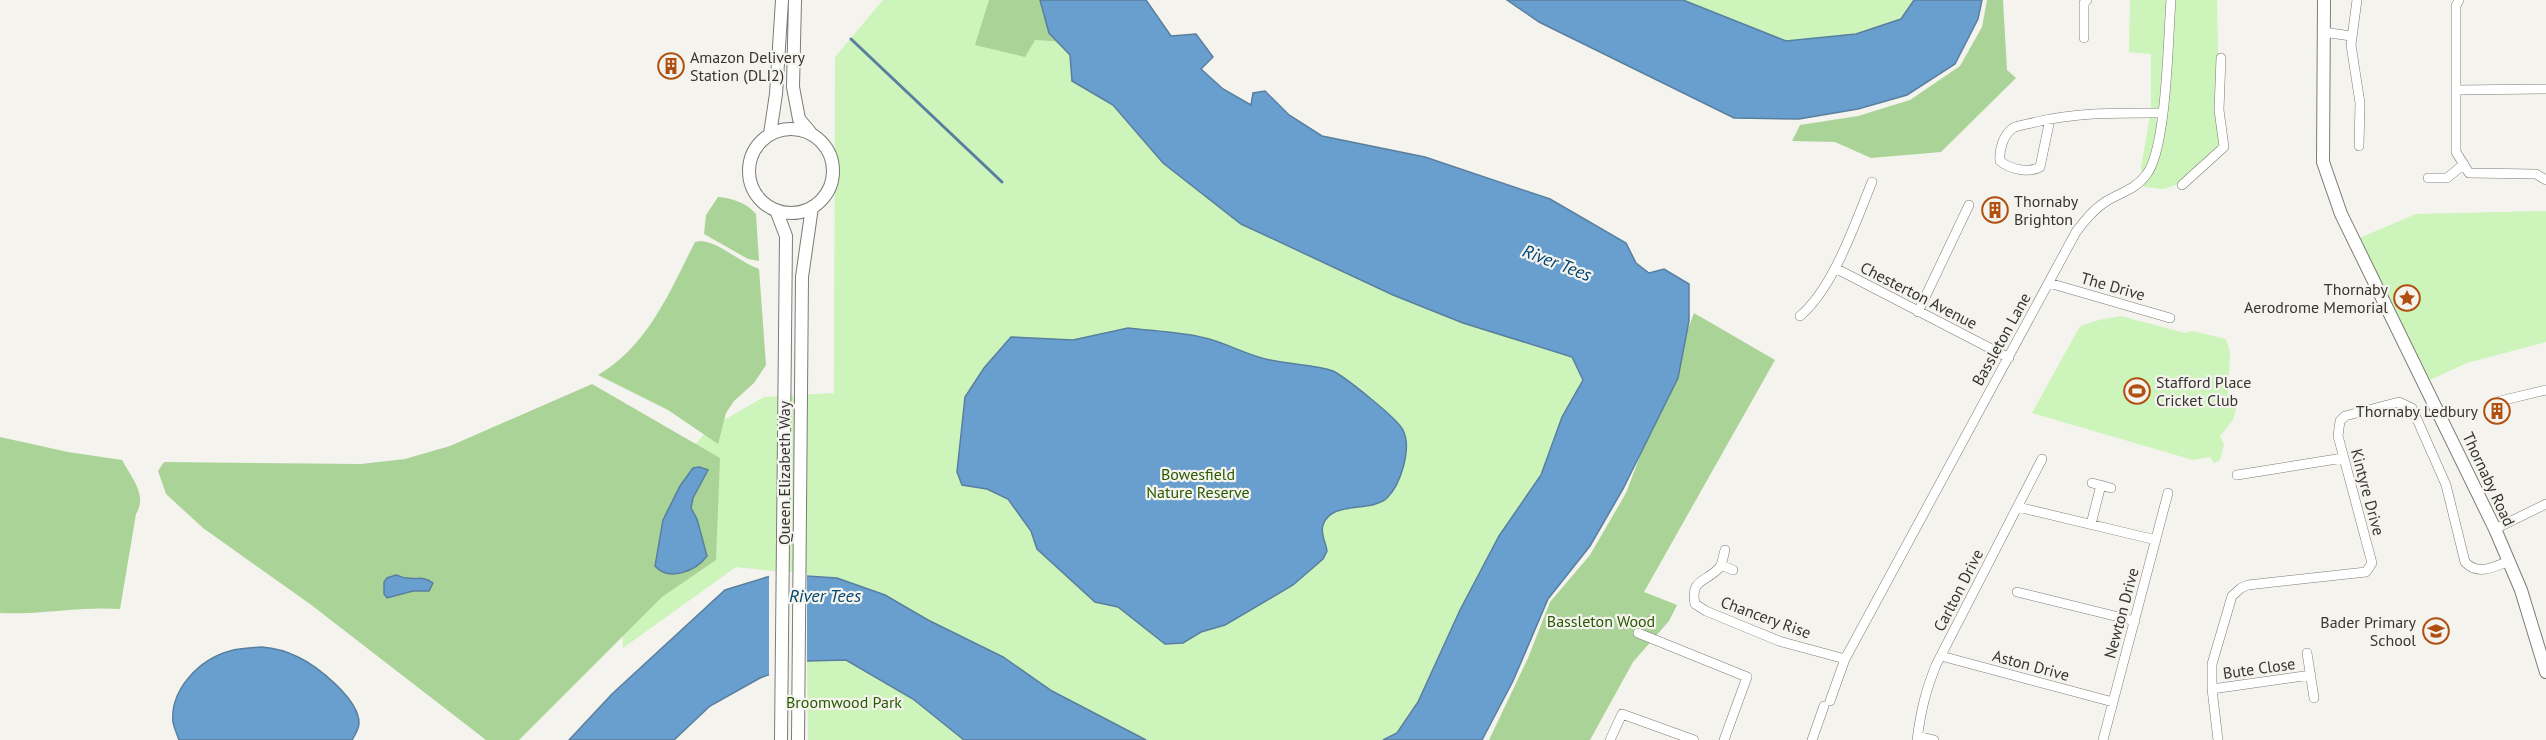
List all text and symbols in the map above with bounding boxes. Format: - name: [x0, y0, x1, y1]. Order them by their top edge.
- place label: Amazon Delivery Station (DLI2): [690, 47, 805, 85]
- building icon: Amazon Delivery Station (DLI2): [656, 51, 686, 81]
- place label: Thornaby Brighton: [2014, 191, 2079, 229]
- building icon: Thornaby Brighton: [1980, 195, 2010, 225]
- water label: River Tees: [1519, 239, 1596, 287]
- street label: Chesterton Avenue: [1857, 257, 1981, 333]
- street label: The Drive: [2079, 267, 2147, 305]
- place label: Thornaby Aerodrome Memorial: [2244, 279, 2389, 317]
- place icon: Thornaby Aerodrome Memorial: [2392, 283, 2422, 313]
- street label: Bassleton Lane: [1967, 289, 2035, 389]
- place label: Stafford Place Cricket Club: [2156, 372, 2251, 410]
- sports icon: Stafford Place Cricket Club: [2122, 376, 2152, 406]
- building icon: Thornaby Ledbury: [2482, 396, 2512, 426]
- street label: Queen Elizabeth Way: [774, 400, 794, 545]
- place label: Thornaby Ledbury: [2356, 401, 2479, 421]
- street label: Thornaby Road: [2458, 429, 2520, 529]
- street label: Kintyre Drive: [2347, 446, 2389, 538]
- park label: Bowesfield Nature Reserve: [1146, 464, 1250, 502]
- street label: Carlton Drive: [1929, 546, 1987, 634]
- street label: Newton Drive: [2099, 565, 2143, 661]
- water label: River Tees: [789, 584, 862, 607]
- street label: Chancery Rise: [1718, 591, 1814, 643]
- park label: Bassleton Wood: [1547, 611, 1655, 631]
- place label: Bader Primary School: [2320, 612, 2417, 650]
- school or university icon: Bader Primary School: [2421, 616, 2451, 646]
- street label: Aston Drive: [1990, 645, 2072, 685]
- street label: Bute Close: [2222, 653, 2296, 683]
- park label: Broomwood Park: [786, 692, 902, 712]

